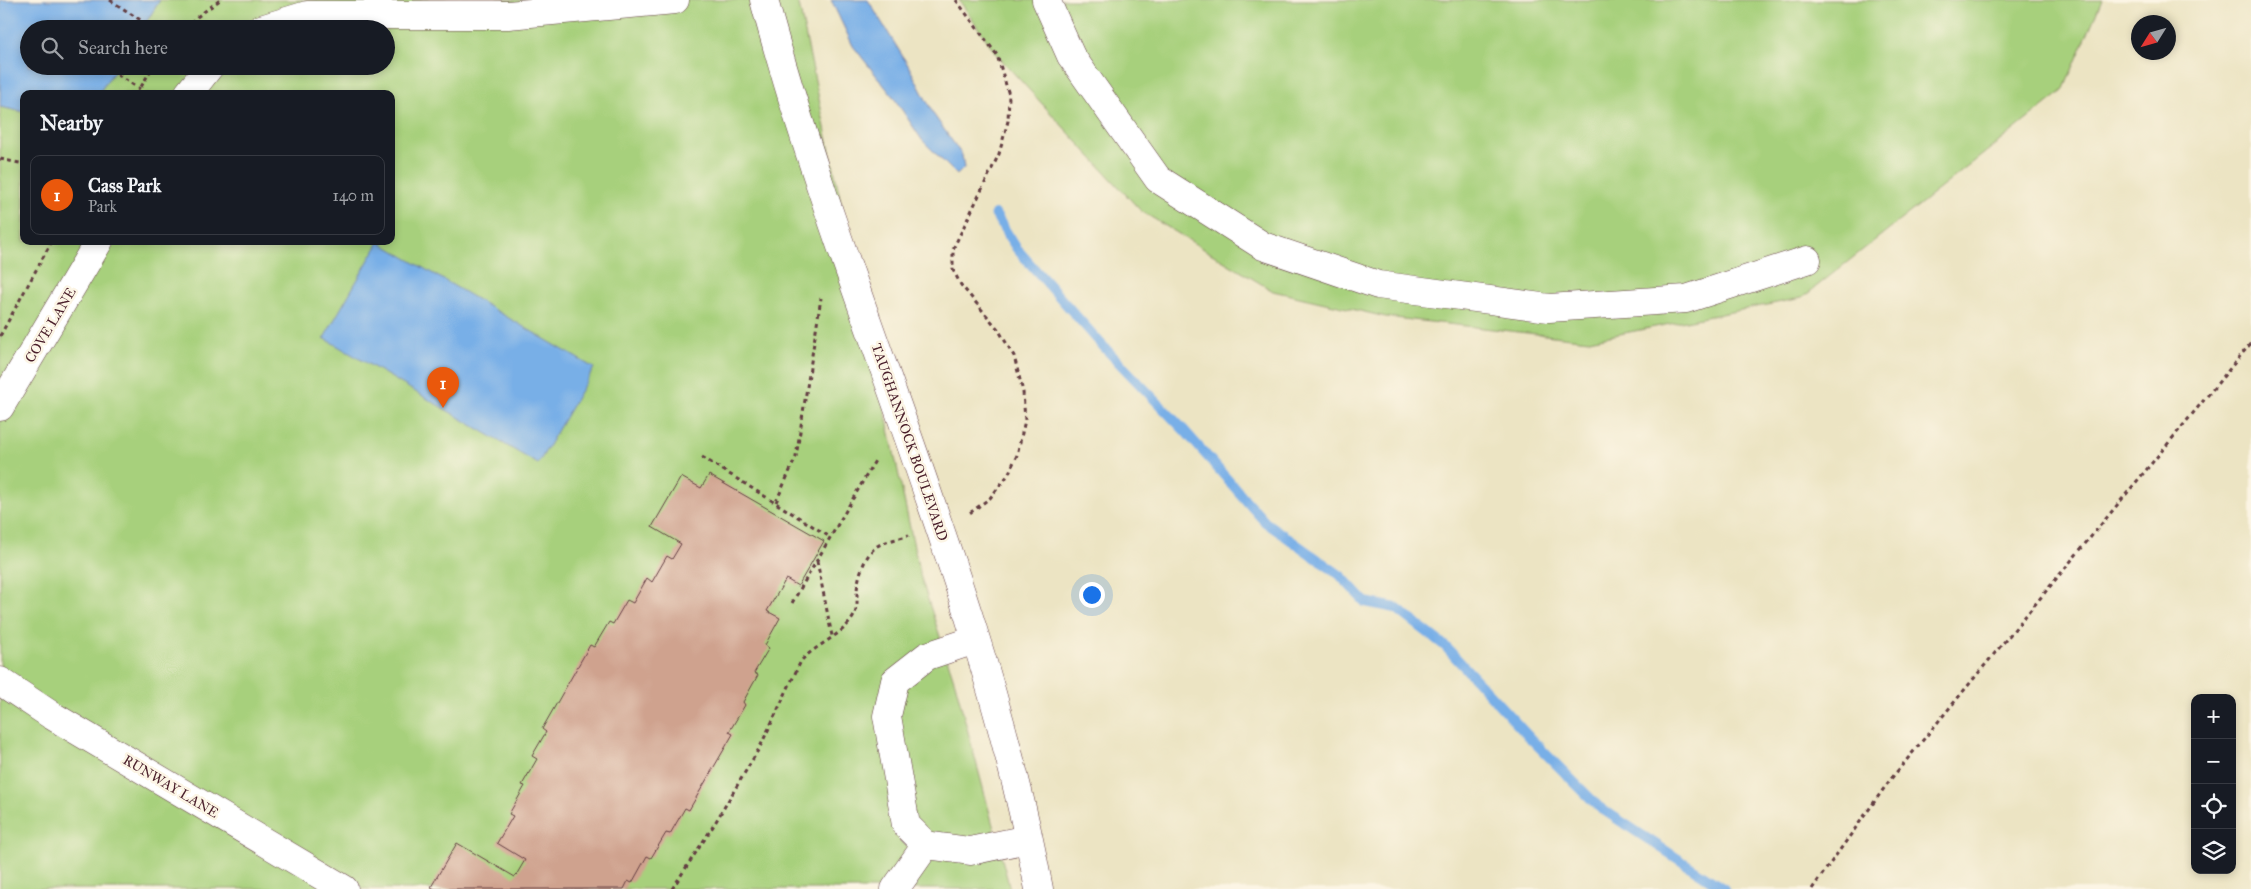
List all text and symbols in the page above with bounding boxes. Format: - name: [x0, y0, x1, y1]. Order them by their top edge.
- north arrow: [2131, 15, 2176, 60]
- search box: [20, 20, 395, 75]
- icon: search: [38, 34, 66, 62]
- text: Search here: [78, 36, 168, 59]
- text: Nearby: [40, 110, 103, 136]
- text: Cass Park: [88, 174, 161, 197]
- text: 1: [54, 186, 60, 205]
- text: 140 m: [333, 186, 374, 205]
- text: Park: [88, 197, 117, 216]
- street label: COVE LANE: [21, 285, 80, 366]
- street label: TAUGHANNOCK BOULEVARD: [868, 341, 951, 543]
- pin: 1: [427, 367, 459, 408]
- your location: [1079, 582, 1105, 608]
- map controls: [2191, 694, 2236, 874]
- button: +: [2191, 694, 2236, 739]
- button: −: [2191, 739, 2236, 784]
- street label: RUNWAY LANE: [120, 751, 221, 822]
- button: locate: [2191, 784, 2236, 829]
- button: layers: [2191, 829, 2236, 874]

